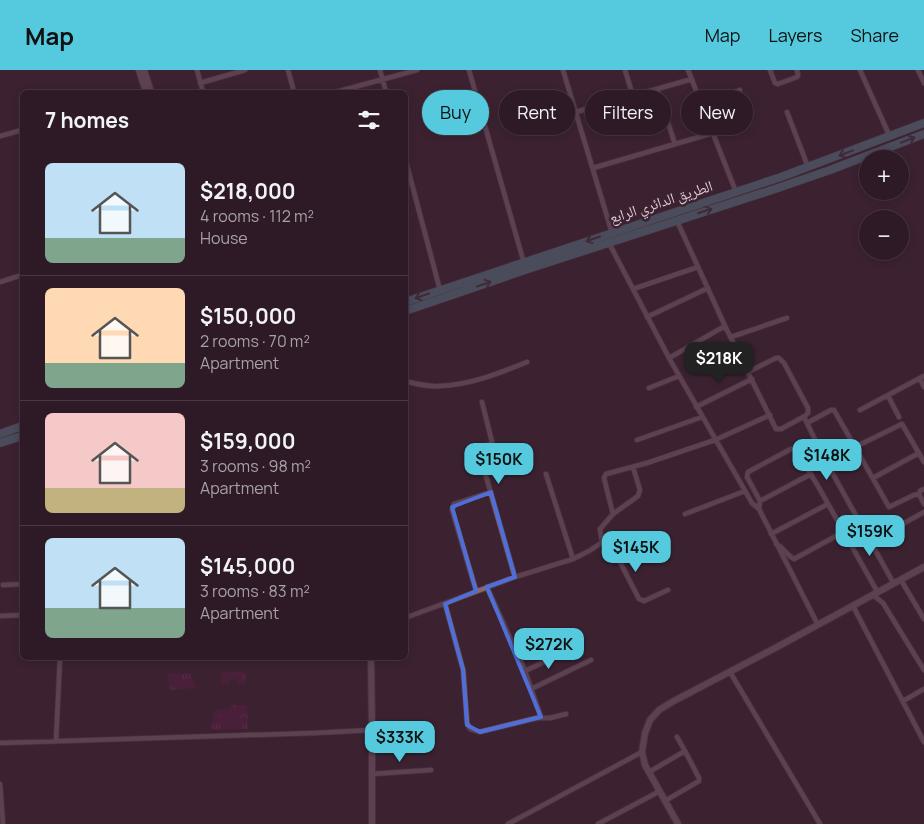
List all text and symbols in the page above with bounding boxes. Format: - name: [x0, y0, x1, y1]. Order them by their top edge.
- text: Map: [25, 19, 74, 52]
- text: Map: [705, 23, 740, 47]
- text: Layers: [768, 23, 822, 47]
- text: Share: [850, 23, 899, 47]
- chip: Buy: [422, 90, 489, 135]
- chip: Rent: [499, 90, 575, 135]
- chip: Filters: [585, 90, 671, 135]
- chip: New: [681, 90, 753, 135]
- text: 7 homes: [45, 106, 129, 134]
- icon: filters: [355, 106, 383, 134]
- one-way arrow: [900, 135, 915, 144]
- one-way arrow: [839, 149, 854, 158]
- map controls: [859, 150, 909, 260]
- button: +: [859, 150, 909, 200]
- street label: الطريق الدائري الرابع: [606, 175, 716, 230]
- text: $218,000: [200, 177, 296, 205]
- icon: home: [85, 183, 145, 243]
- text: 4 rooms · 112 m²: [200, 205, 314, 227]
- one-way arrow: [697, 206, 713, 216]
- button: −: [859, 210, 909, 260]
- text: House: [200, 227, 248, 249]
- one-way arrow: [585, 235, 601, 244]
- one-way arrow: [476, 279, 492, 288]
- one-way arrow: [415, 292, 430, 301]
- text: $150,000: [200, 302, 296, 330]
- icon: home: [85, 308, 145, 368]
- text: 2 rooms · 70 m²: [200, 330, 310, 352]
- pin: $218K: [684, 342, 754, 384]
- text: $218K: [696, 347, 742, 369]
- text: Apartment: [200, 352, 279, 374]
- text: $159,000: [200, 427, 295, 455]
- icon: home: [85, 433, 145, 493]
- pin: $148K: [792, 438, 862, 481]
- pin: $150K: [464, 442, 534, 485]
- text: $148K: [804, 444, 850, 466]
- text: $150K: [475, 448, 523, 470]
- text: 3 rooms · 98 m²: [200, 455, 311, 477]
- text: Apartment: [200, 477, 279, 499]
- pin: $159K: [835, 514, 905, 557]
- text: $159K: [847, 520, 893, 542]
- pin: $145K: [601, 530, 671, 573]
- text: $145K: [613, 536, 659, 558]
- text: $145,000: [200, 552, 295, 580]
- icon: home: [85, 558, 145, 618]
- text: 3 rooms · 83 m²: [200, 580, 310, 602]
- text: Apartment: [200, 602, 279, 624]
- pin: $272K: [514, 628, 584, 670]
- text: $272K: [525, 633, 573, 655]
- pin: $333K: [365, 720, 435, 763]
- text: $333K: [376, 726, 424, 748]

